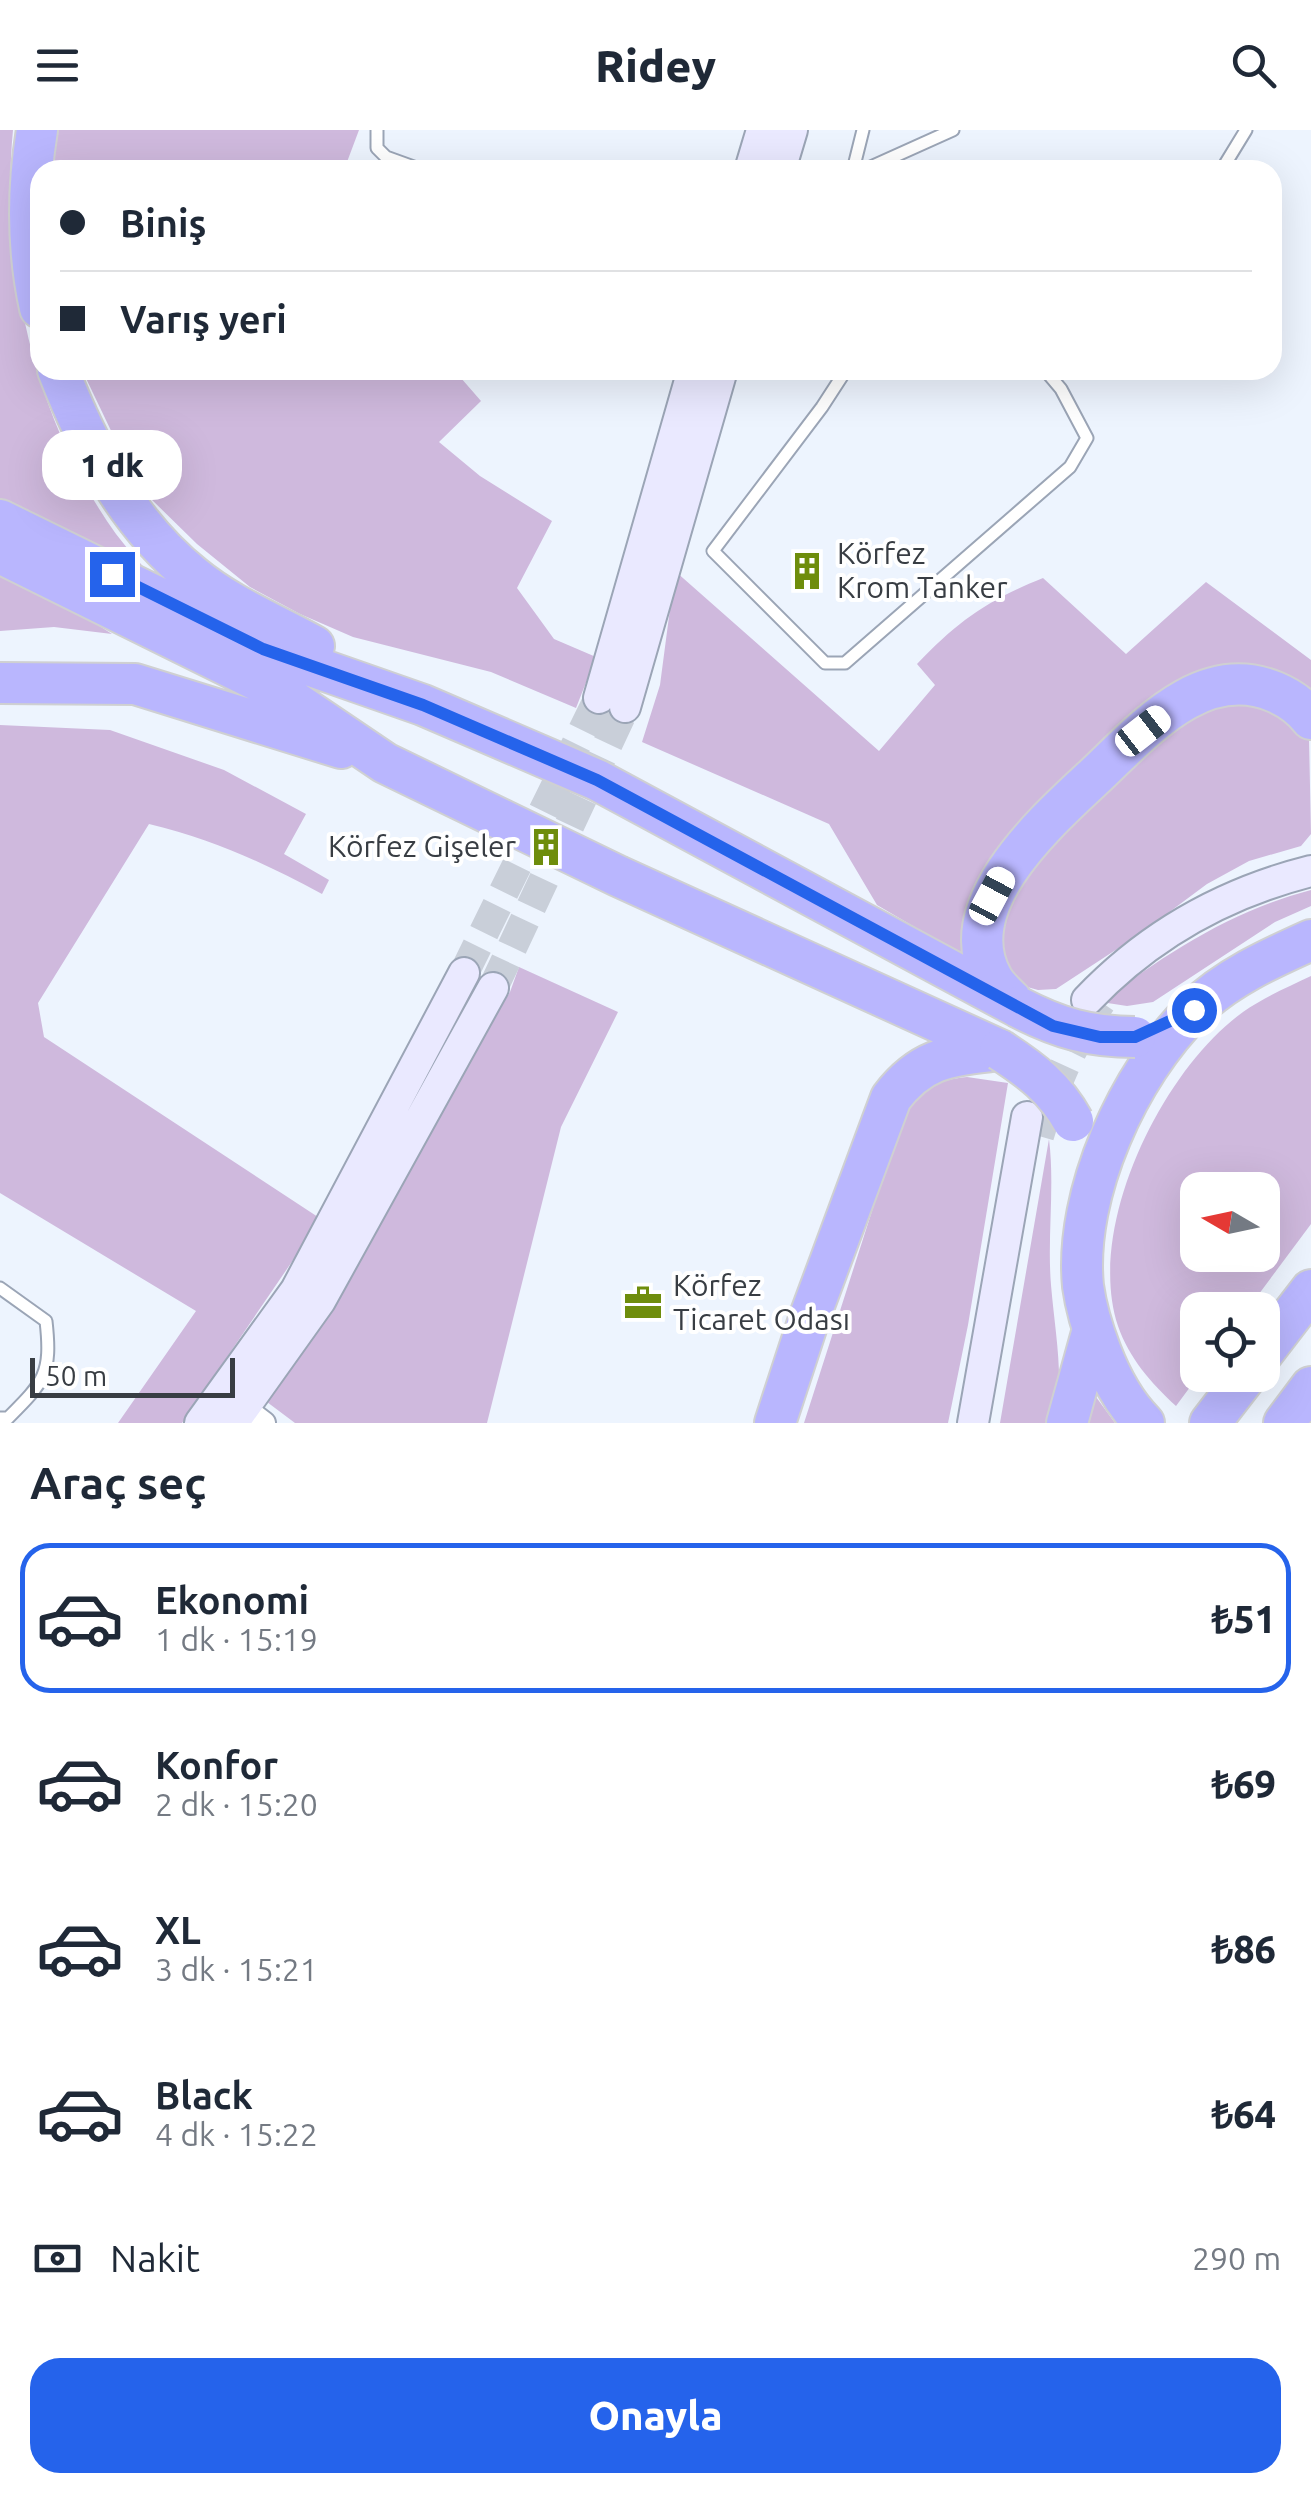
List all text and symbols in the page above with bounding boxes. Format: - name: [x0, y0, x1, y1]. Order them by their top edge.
- icon: menu: [30, 38, 85, 93]
- icon: search: [1226, 38, 1281, 93]
- text: Ridey: [595, 40, 716, 91]
- text: Biniş: [120, 202, 207, 244]
- text: Varış yeri: [120, 298, 287, 340]
- callout: 1 dk: [42, 429, 182, 499]
- text: 1 dk: [80, 447, 144, 483]
- place label: Körfez Krom Tanker: [837, 536, 1008, 604]
- building icon: Körfez Krom Tanker: [786, 550, 828, 592]
- route end: [90, 552, 135, 597]
- car: [1110, 701, 1176, 761]
- building icon: Körfez Gişeler: [525, 826, 567, 868]
- place label: Körfez Gişeler: [328, 829, 517, 863]
- car: [965, 862, 1019, 930]
- route start: [1172, 988, 1217, 1033]
- north arrow: [1180, 1172, 1280, 1272]
- map controls: [1180, 1172, 1280, 1392]
- place label: Körfez Ticaret Odası: [673, 1268, 850, 1336]
- office icon: Körfez Ticaret Odası: [622, 1282, 664, 1324]
- button: locate: [1180, 1292, 1280, 1392]
- scale bar: [30, 1353, 235, 1398]
- text: 50 m: [45, 1360, 107, 1391]
- text: Araç seç: [30, 1457, 206, 1508]
- icon: car: [35, 1573, 125, 1663]
- text: Ekonomi: [155, 1579, 309, 1621]
- text: ₺51: [1211, 1598, 1276, 1640]
- text: 1 dk · 15:19: [155, 1621, 318, 1657]
- icon: car: [35, 1738, 125, 1828]
- text: Konfor: [155, 1744, 278, 1786]
- text: ₺69: [1211, 1763, 1276, 1805]
- text: 2 dk · 15:20: [155, 1786, 318, 1822]
- icon: car: [35, 1903, 125, 1993]
- text: XL: [155, 1909, 201, 1951]
- text: ₺86: [1211, 1928, 1276, 1970]
- text: 3 dk · 15:21: [155, 1951, 318, 1987]
- icon: car: [35, 2068, 125, 2158]
- text: Black: [155, 2074, 253, 2116]
- text: ₺64: [1211, 2093, 1276, 2135]
- text: 4 dk · 15:22: [155, 2116, 318, 2152]
- icon: cash: [30, 2231, 85, 2286]
- text: Nakit: [110, 2237, 200, 2279]
- text: 290 m: [1192, 2240, 1281, 2276]
- button: Onayla: [30, 2358, 1281, 2473]

